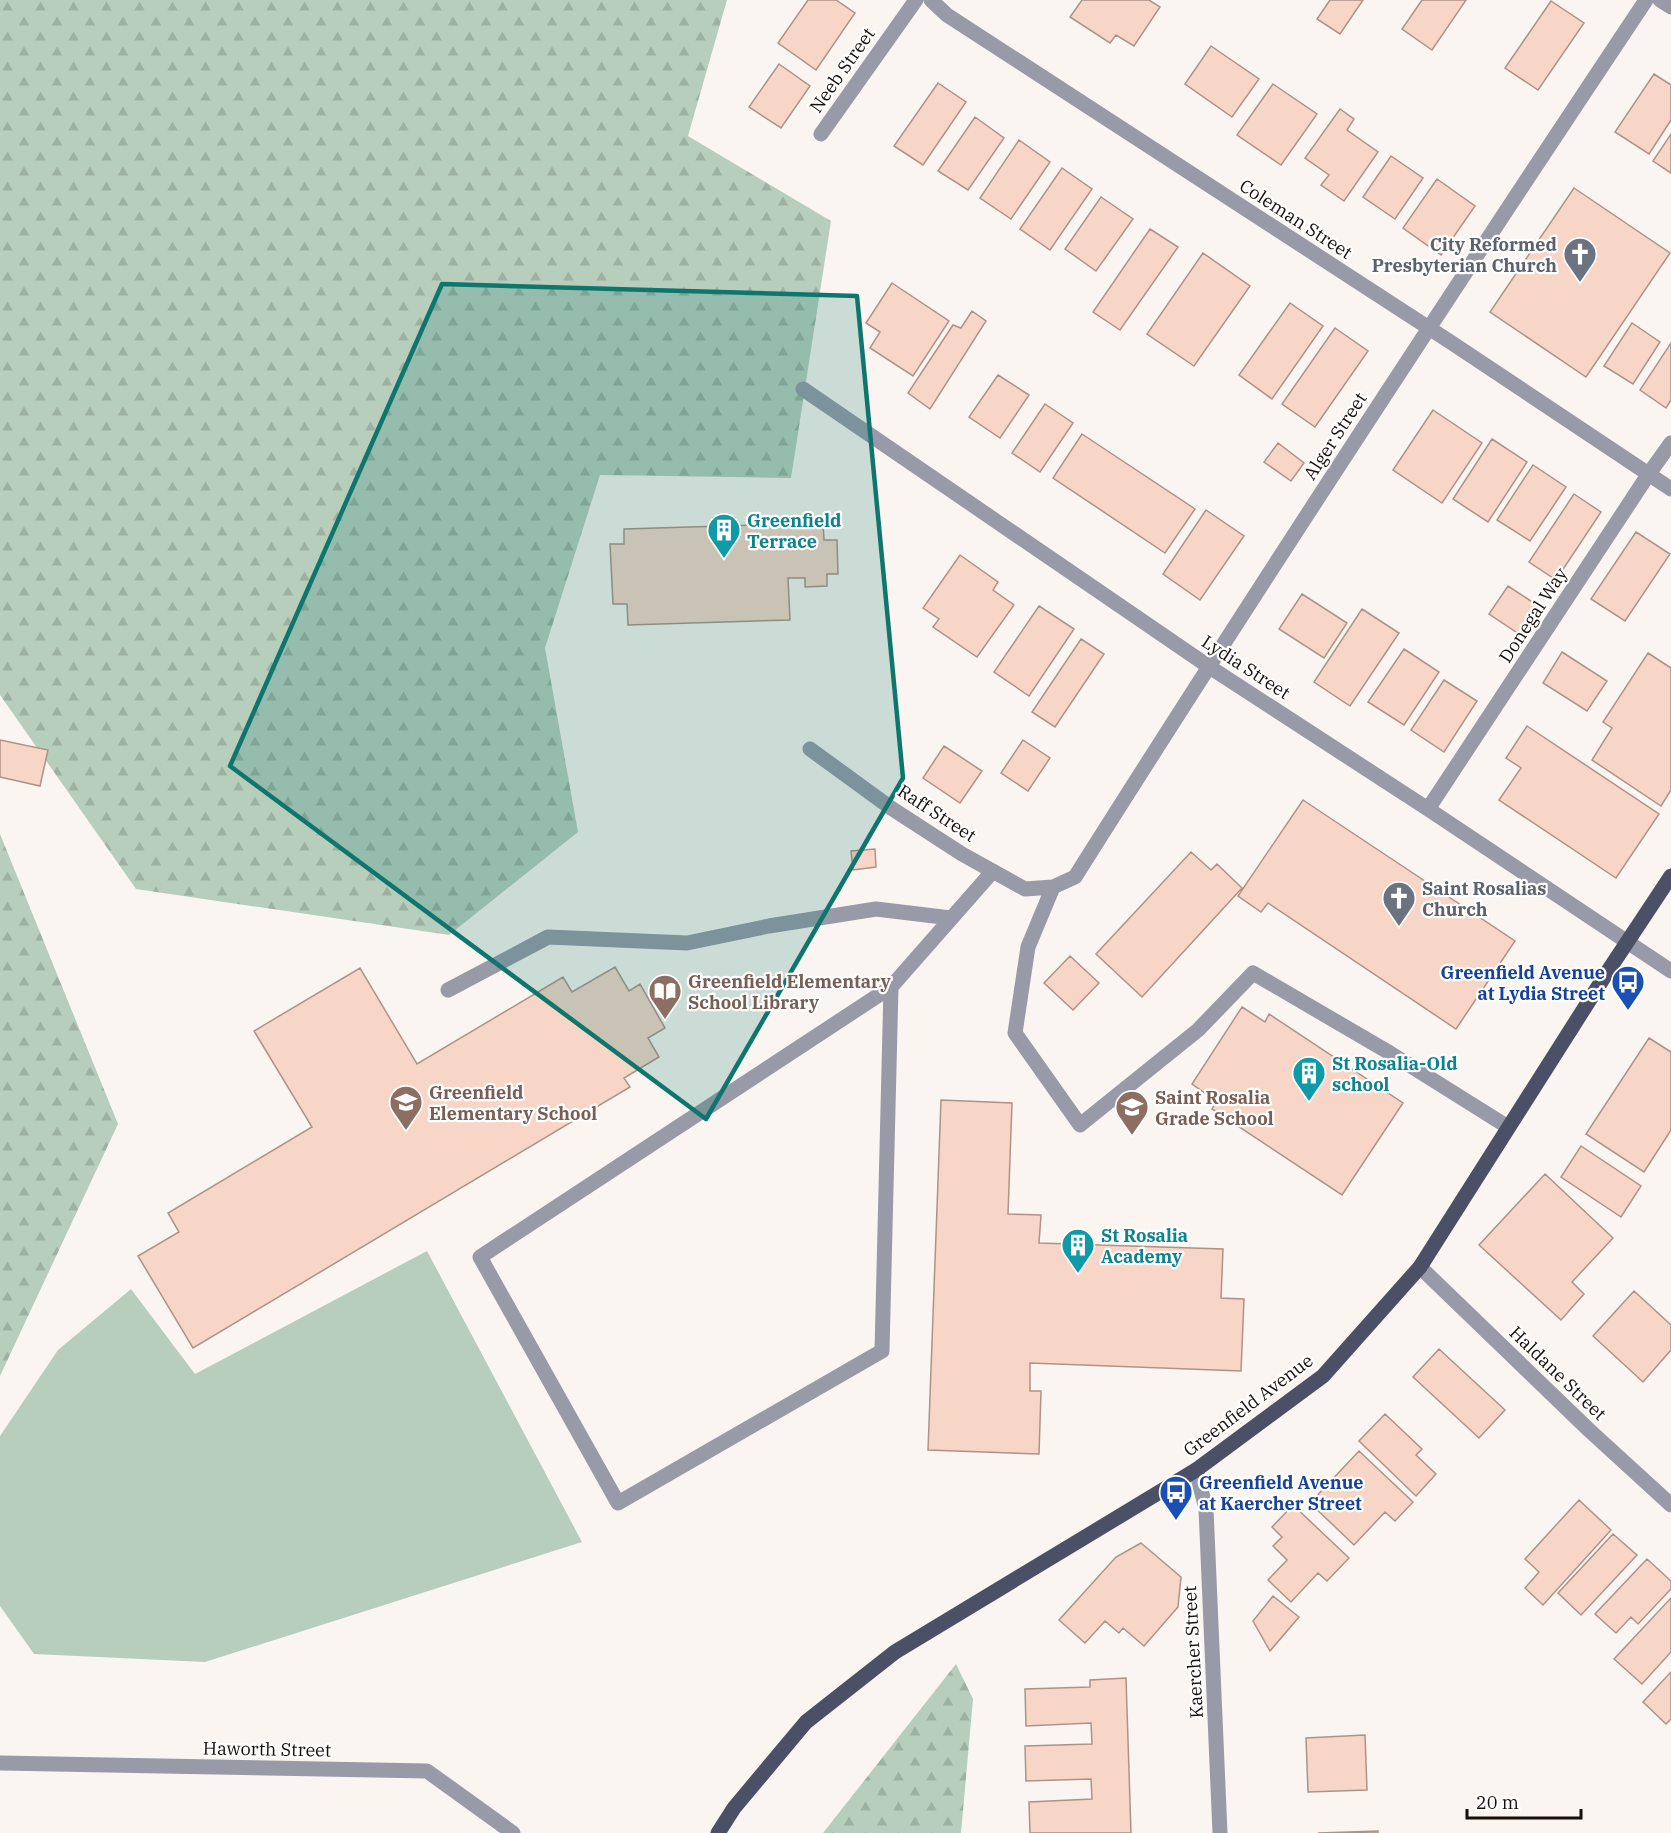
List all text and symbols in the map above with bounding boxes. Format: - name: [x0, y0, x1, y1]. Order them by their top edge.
- street label: Neeb Street: [804, 23, 880, 117]
- street label: Coleman Street: [1235, 174, 1357, 264]
- place label: City Reformed Presbyterian Church: [1372, 233, 1557, 277]
- church icon: City Reformed Presbyterian Church: [1562, 236, 1598, 283]
- street label: Alger Street: [1298, 388, 1372, 484]
- place label: Greenfield Terrace: [747, 509, 841, 553]
- building icon: Greenfield Terrace: [706, 512, 742, 559]
- street label: Donegal Way: [1494, 563, 1572, 667]
- street label: Lydia Street: [1197, 630, 1295, 704]
- street label: Raff Street: [893, 779, 981, 847]
- place label: Saint Rosalias Church: [1422, 877, 1546, 921]
- church icon: Saint Rosalias Church: [1381, 880, 1417, 927]
- place label: Greenfield Avenue at Lydia Street: [1440, 961, 1605, 1005]
- bus stop icon: Greenfield Avenue at Lydia Street: [1610, 964, 1646, 1011]
- place label: Greenfield Elementary School Library: [688, 970, 891, 1014]
- library icon: Greenfield Elementary School Library: [647, 973, 683, 1020]
- place label: St Rosalia-Old school: [1332, 1052, 1458, 1096]
- building icon: St Rosalia-Old school: [1291, 1055, 1327, 1102]
- place label: Greenfield Elementary School: [429, 1081, 597, 1125]
- school or university icon: Greenfield Elementary School: [388, 1084, 424, 1131]
- place label: Saint Rosalia Grade School: [1155, 1086, 1274, 1130]
- school or university icon: Saint Rosalia Grade School: [1114, 1089, 1150, 1136]
- place label: St Rosalia Academy: [1101, 1224, 1188, 1268]
- building icon: St Rosalia Academy: [1060, 1227, 1096, 1274]
- street label: Haldane Street: [1505, 1321, 1611, 1425]
- street label: Greenfield Avenue: [1179, 1349, 1317, 1461]
- place label: Greenfield Avenue at Kaercher Street: [1199, 1471, 1364, 1515]
- bus stop icon: Greenfield Avenue at Kaercher Street: [1158, 1474, 1194, 1521]
- street label: Kaercher Street: [1178, 1585, 1208, 1719]
- street label: Haworth Street: [203, 1736, 331, 1762]
- scale bar: [1467, 1782, 1581, 1820]
- text: 20 m: [1476, 1791, 1519, 1814]

